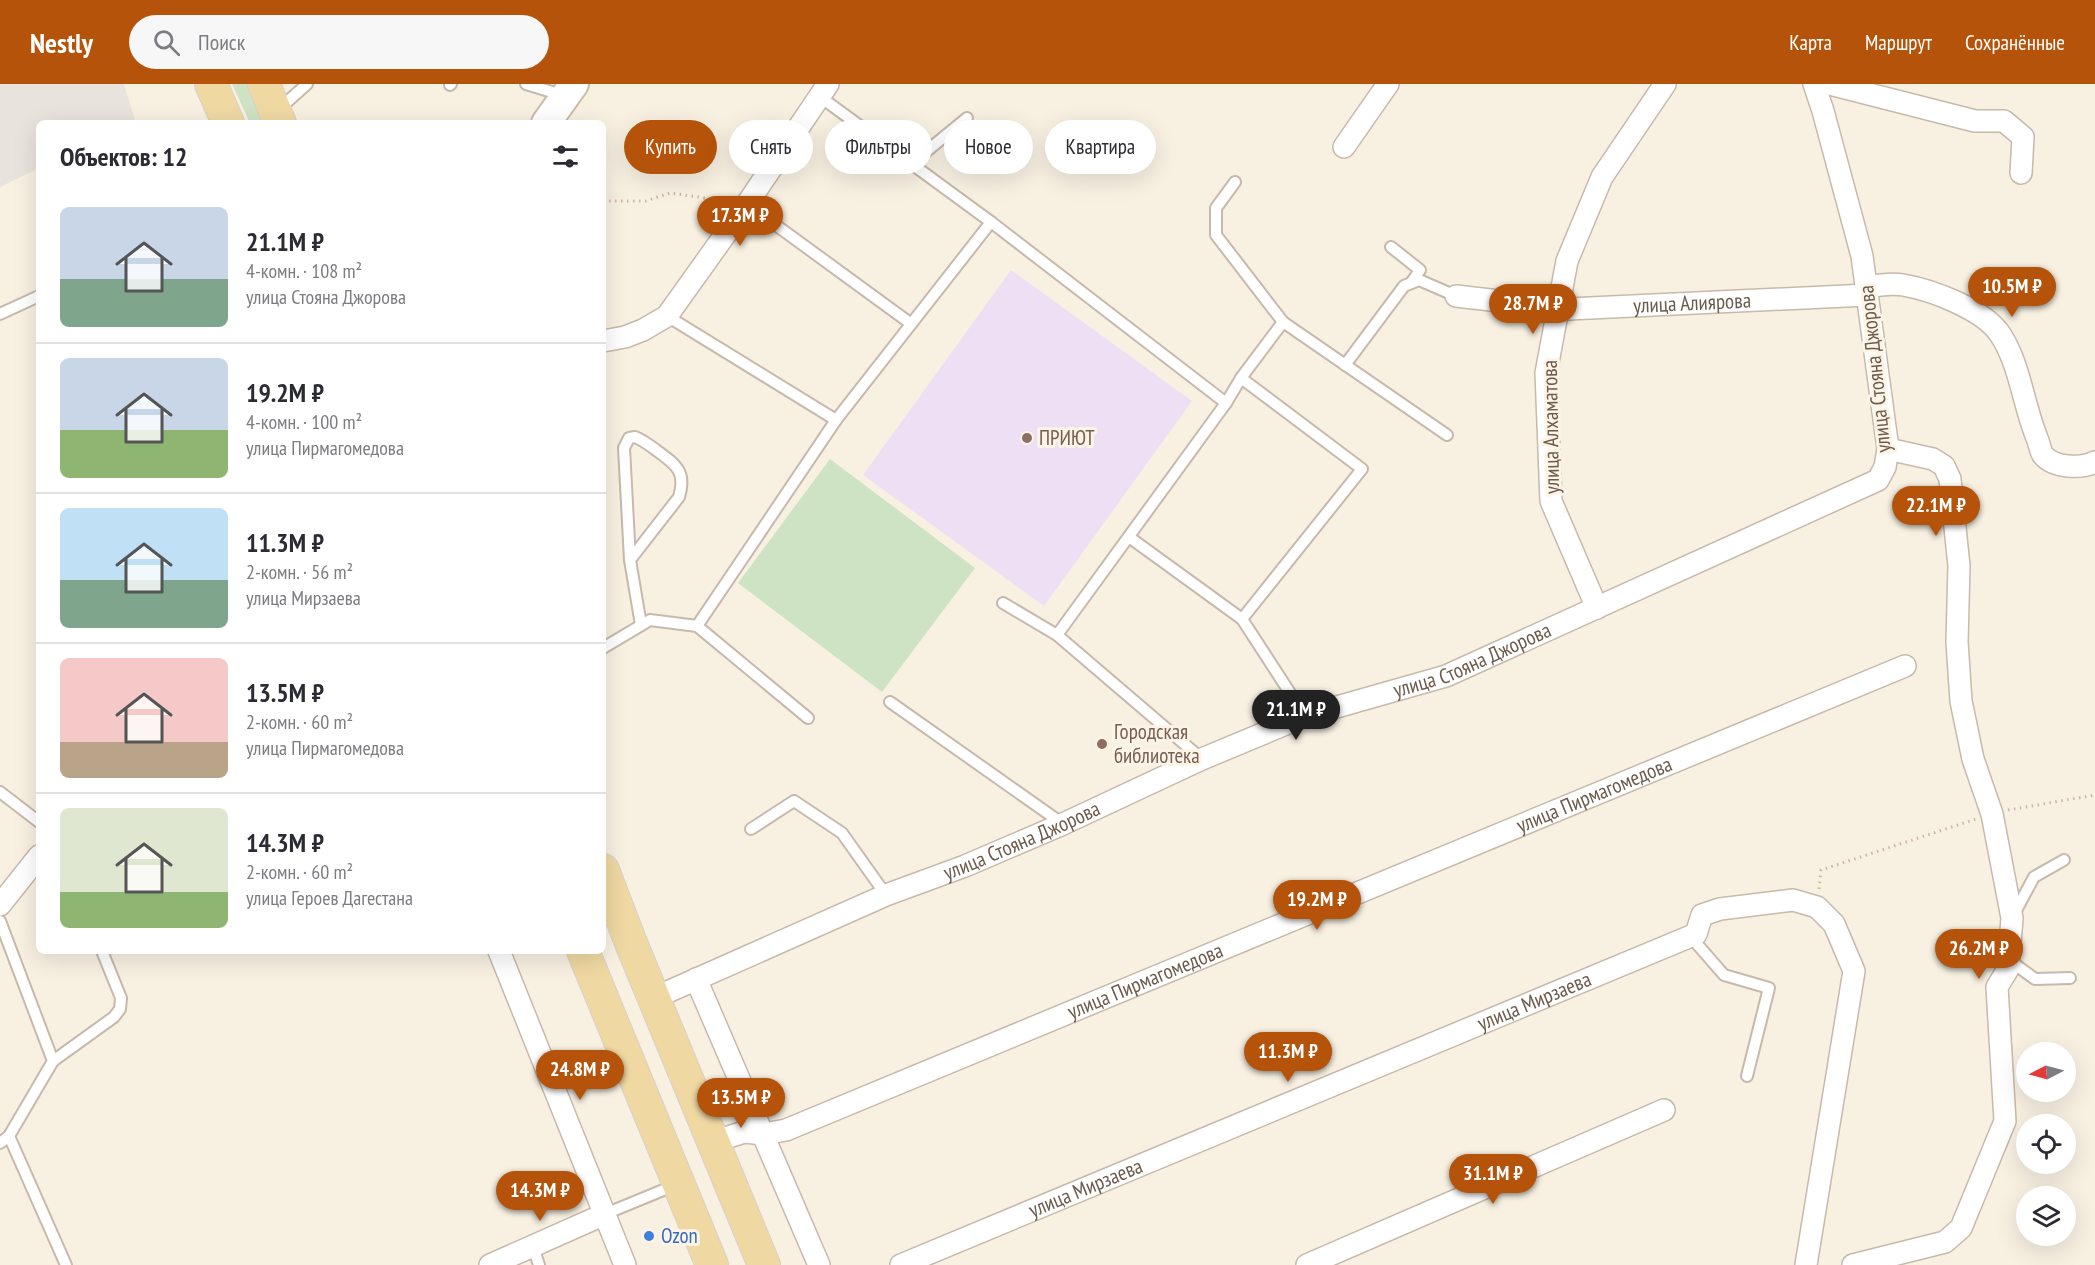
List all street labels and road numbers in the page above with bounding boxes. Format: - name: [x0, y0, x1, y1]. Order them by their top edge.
- street label: улица Стояна Джорова: [1852, 284, 1897, 454]
- street label: улица Алиярова: [1633, 286, 1752, 319]
- street label: улица Алхаматова: [1536, 360, 1565, 494]
- street label: улица Стояна Джорова: [1390, 616, 1555, 703]
- street label: улица Пирмагомедова: [1512, 750, 1676, 839]
- street label: улица Стояна Джорова: [939, 795, 1104, 886]
- street label: улица Пирмагомедова: [1063, 936, 1227, 1025]
- street label: улица Мирзаева: [1473, 965, 1595, 1037]
- street label: улица Мирзаева: [1025, 1152, 1146, 1223]

